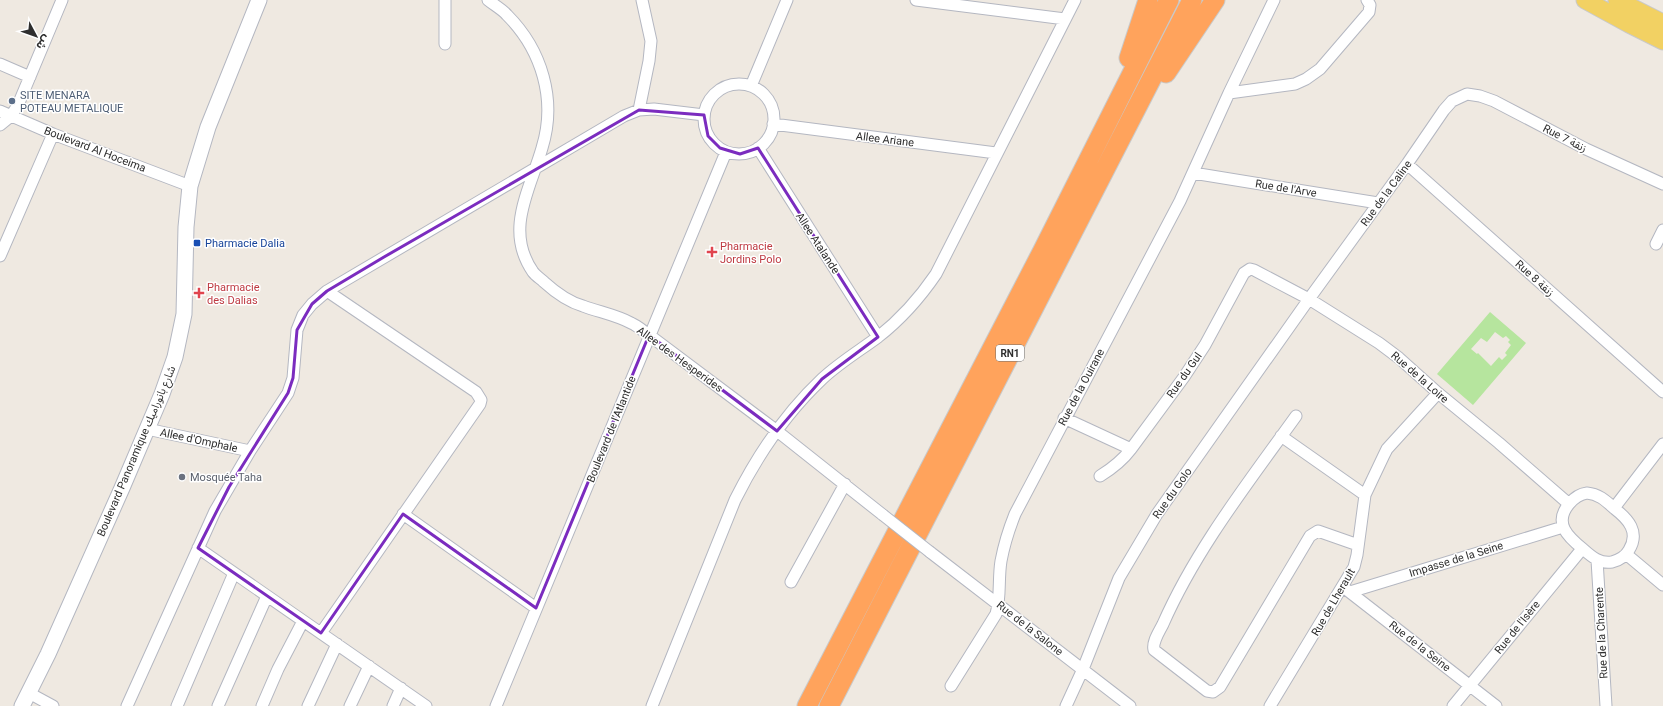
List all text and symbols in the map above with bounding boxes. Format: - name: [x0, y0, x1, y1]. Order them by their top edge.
- north arrow: [16, 16, 56, 56]
- text: ش: [33, 32, 53, 52]
- place label: SITE MENARA POTEAU METALIQUE: [20, 89, 123, 115]
- marker: SITE MENARA POTEAU METALIQUE: [7, 96, 17, 106]
- street label: Rue 7 زنقة: [1541, 122, 1589, 155]
- street label: Boulevard Al Hoceima: [42, 124, 148, 175]
- street label: Allee Ariane: [855, 129, 915, 150]
- street label: Rue de la Caline: [1358, 158, 1415, 229]
- street label: Rue de l'Arve: [1254, 177, 1318, 200]
- street label: Allee Atalande: [793, 210, 842, 276]
- place label: Pharmacie Dalia: [205, 237, 285, 250]
- marker: Pharmacie Dalia: [192, 238, 202, 248]
- place label: Pharmacie Jordins Polo: [720, 240, 781, 266]
- marker: Pharmacie Jordins Polo: [707, 247, 717, 257]
- street label: Rue 8 زنقة: [1513, 258, 1557, 299]
- place label: Pharmacie des Dalias: [207, 281, 260, 307]
- marker: Pharmacie des Dalias: [194, 288, 204, 298]
- street label: Allee des Hesperides: [634, 324, 725, 395]
- road number: RN1: [996, 345, 1024, 361]
- street label: Rue de la Ouirane: [1056, 346, 1107, 428]
- street label: Rue de la Loire: [1388, 349, 1451, 406]
- street label: Rue du Gul: [1164, 350, 1205, 401]
- street label: Boulevard Panoramique شارع بانوراميك: [94, 364, 179, 539]
- street label: Boulevard de l'Atlantide: [584, 374, 639, 484]
- street label: Allee d'Omphale: [159, 426, 239, 455]
- street label: Rue du Golo: [1150, 465, 1195, 521]
- place label: Mosquée Taha: [190, 471, 262, 484]
- marker: Mosquée Taha: [177, 472, 187, 482]
- street label: Impasse de la Seine: [1407, 539, 1505, 580]
- street label: Rue de Lherault: [1309, 566, 1358, 638]
- street label: Rue de la Charente: [1593, 587, 1610, 679]
- street label: Rue de la Salone: [994, 598, 1066, 659]
- street label: Rue de l'Isère: [1492, 598, 1543, 657]
- street label: Rue de la Seine: [1386, 618, 1453, 675]

